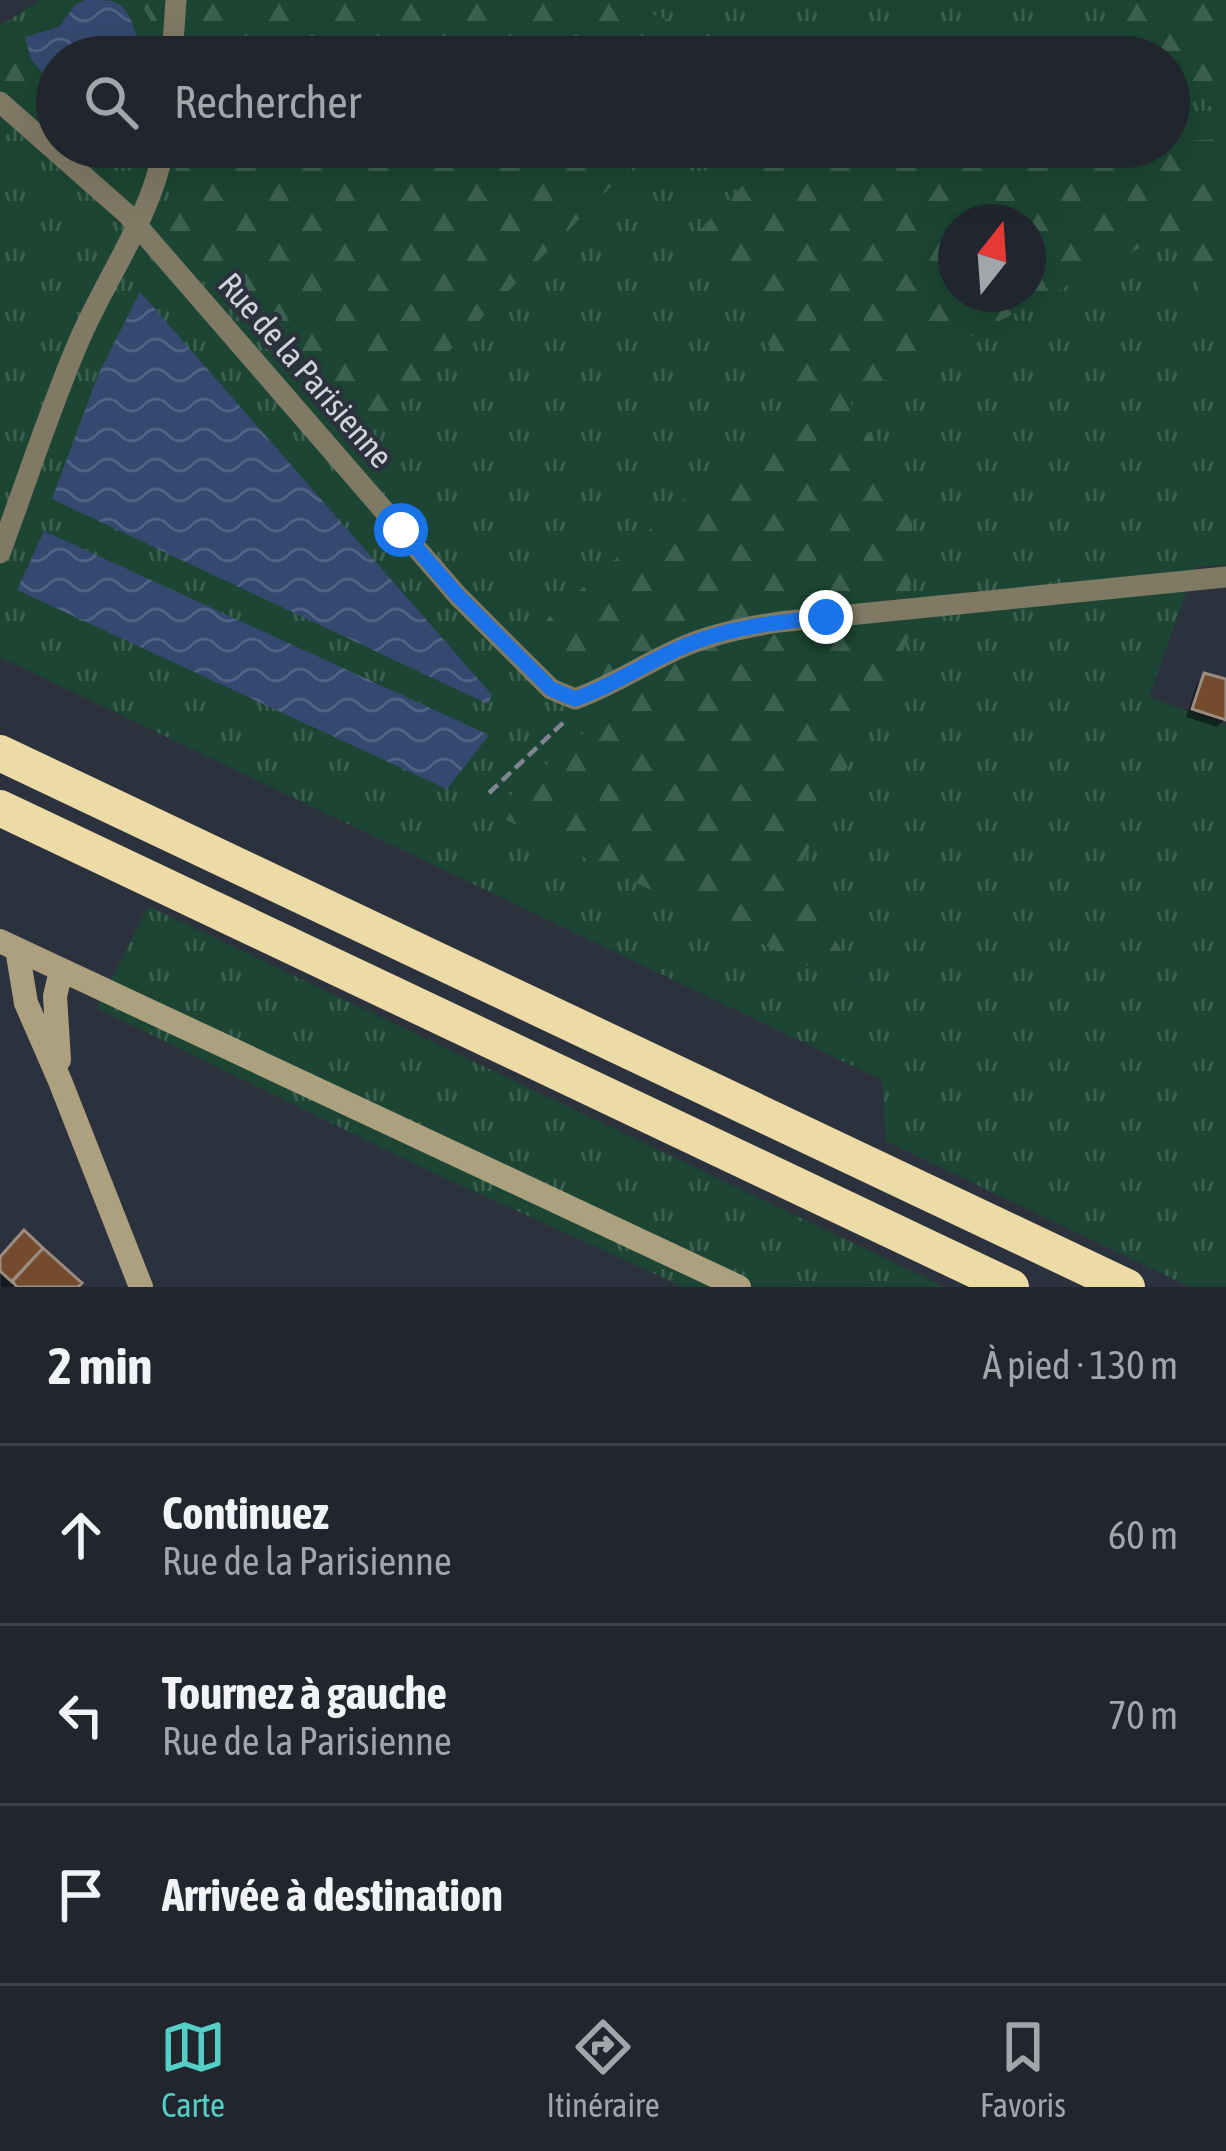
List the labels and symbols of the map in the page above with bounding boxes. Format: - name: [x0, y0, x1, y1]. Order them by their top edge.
- north arrow: [938, 204, 1046, 312]
- street label: Rue de la Parisienne: [211, 265, 401, 475]
- route start: [374, 503, 428, 557]
- route end: [799, 590, 853, 644]

